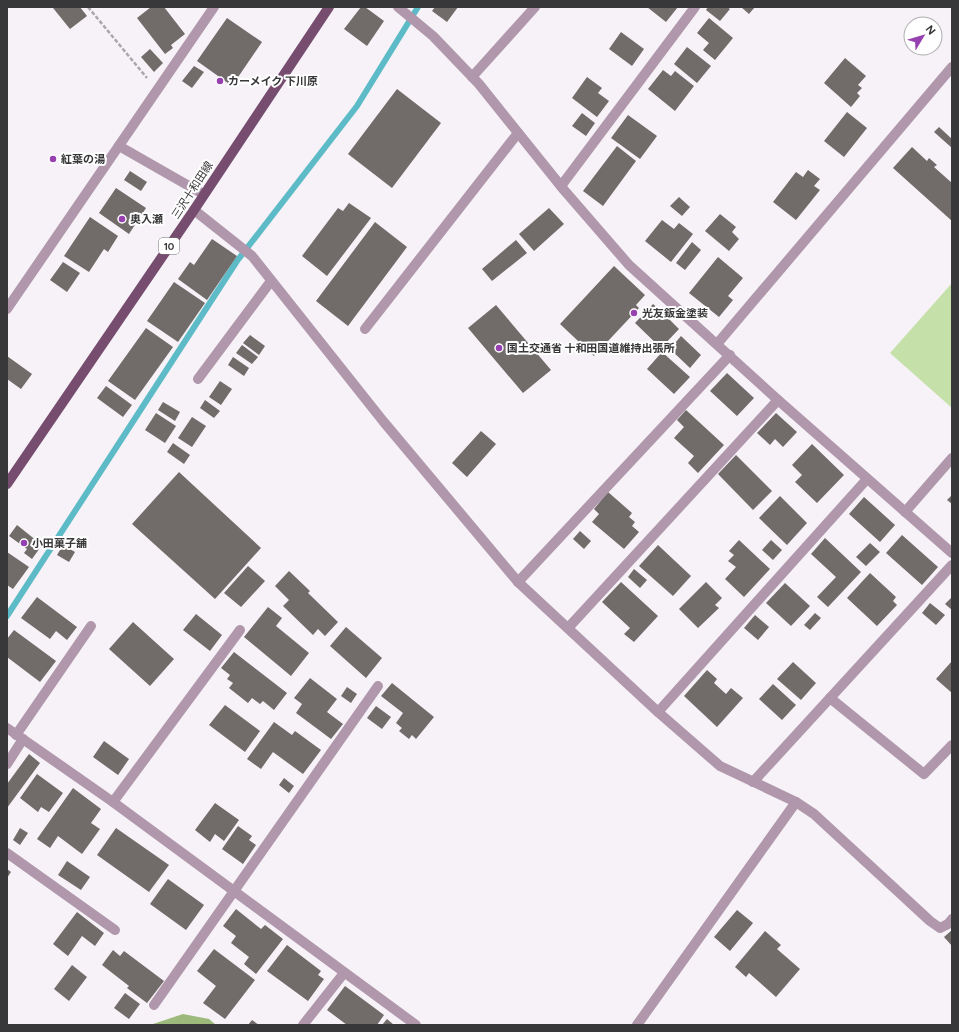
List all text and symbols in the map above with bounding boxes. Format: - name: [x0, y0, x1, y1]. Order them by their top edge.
- north arrow: [903, 16, 943, 56]
- text: N: [923, 23, 938, 38]
- place label: カーメイク 下川原: [228, 75, 318, 88]
- marker: カーメイク 下川原: [215, 76, 225, 86]
- place label: 紅葉の湯: [61, 153, 105, 166]
- marker: 紅葉の湯: [48, 154, 58, 164]
- street label: 三沢十和田線: [169, 159, 216, 221]
- place label: 奥入瀬: [130, 213, 163, 226]
- marker: 奥入瀬: [117, 214, 127, 224]
- road number: 10: [159, 238, 179, 254]
- place label: 光友鈑金塗装: [642, 307, 708, 320]
- marker: 光友鈑金塗装: [629, 308, 639, 318]
- place label: 国土交通省 十和田国道維持出張所: [507, 342, 675, 355]
- marker: 国土交通省 十和田国道維持出張所: [494, 343, 504, 353]
- place label: 小田菓子舗: [32, 537, 87, 550]
- marker: 小田菓子舗: [19, 538, 29, 548]

